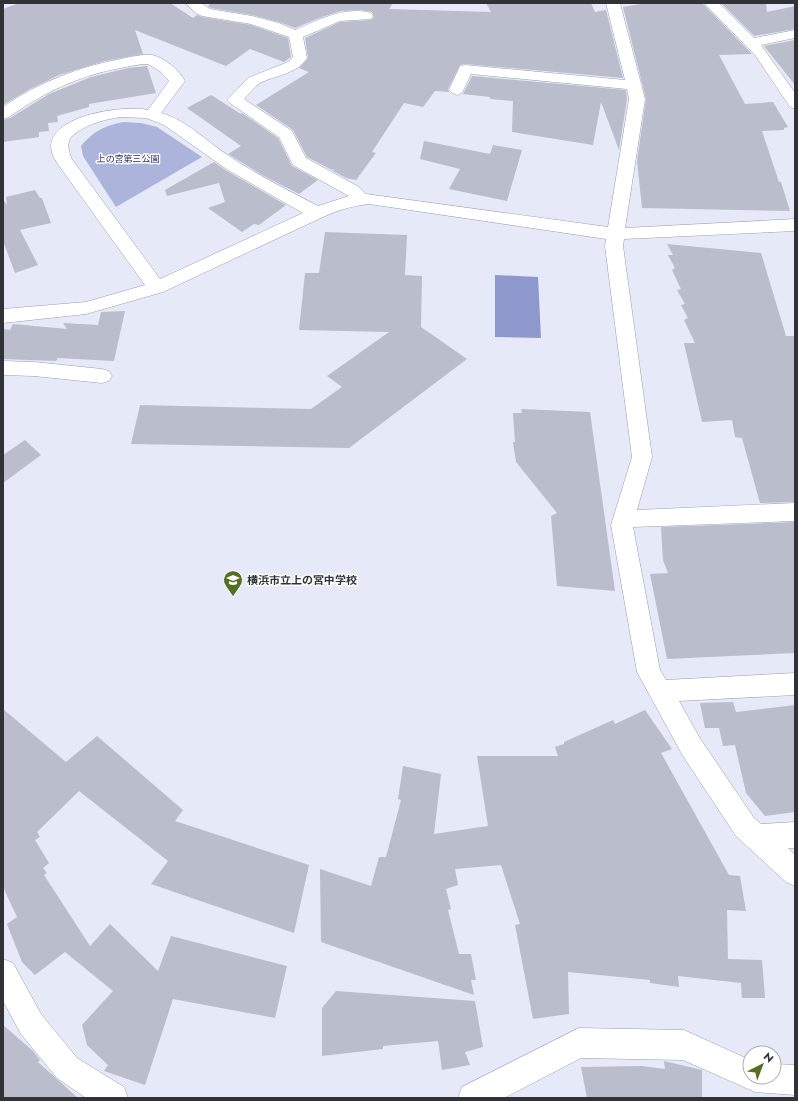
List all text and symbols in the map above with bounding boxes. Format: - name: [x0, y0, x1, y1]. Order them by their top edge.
- park label: 上の宮第三公園: [96, 152, 160, 165]
- school or university icon: 横浜市立上の宮中学校: [222, 569, 244, 597]
- place label: 横浜市立上の宮中学校: [247, 572, 357, 588]
- north arrow: [742, 1045, 782, 1085]
- text: N: [760, 1049, 777, 1066]

